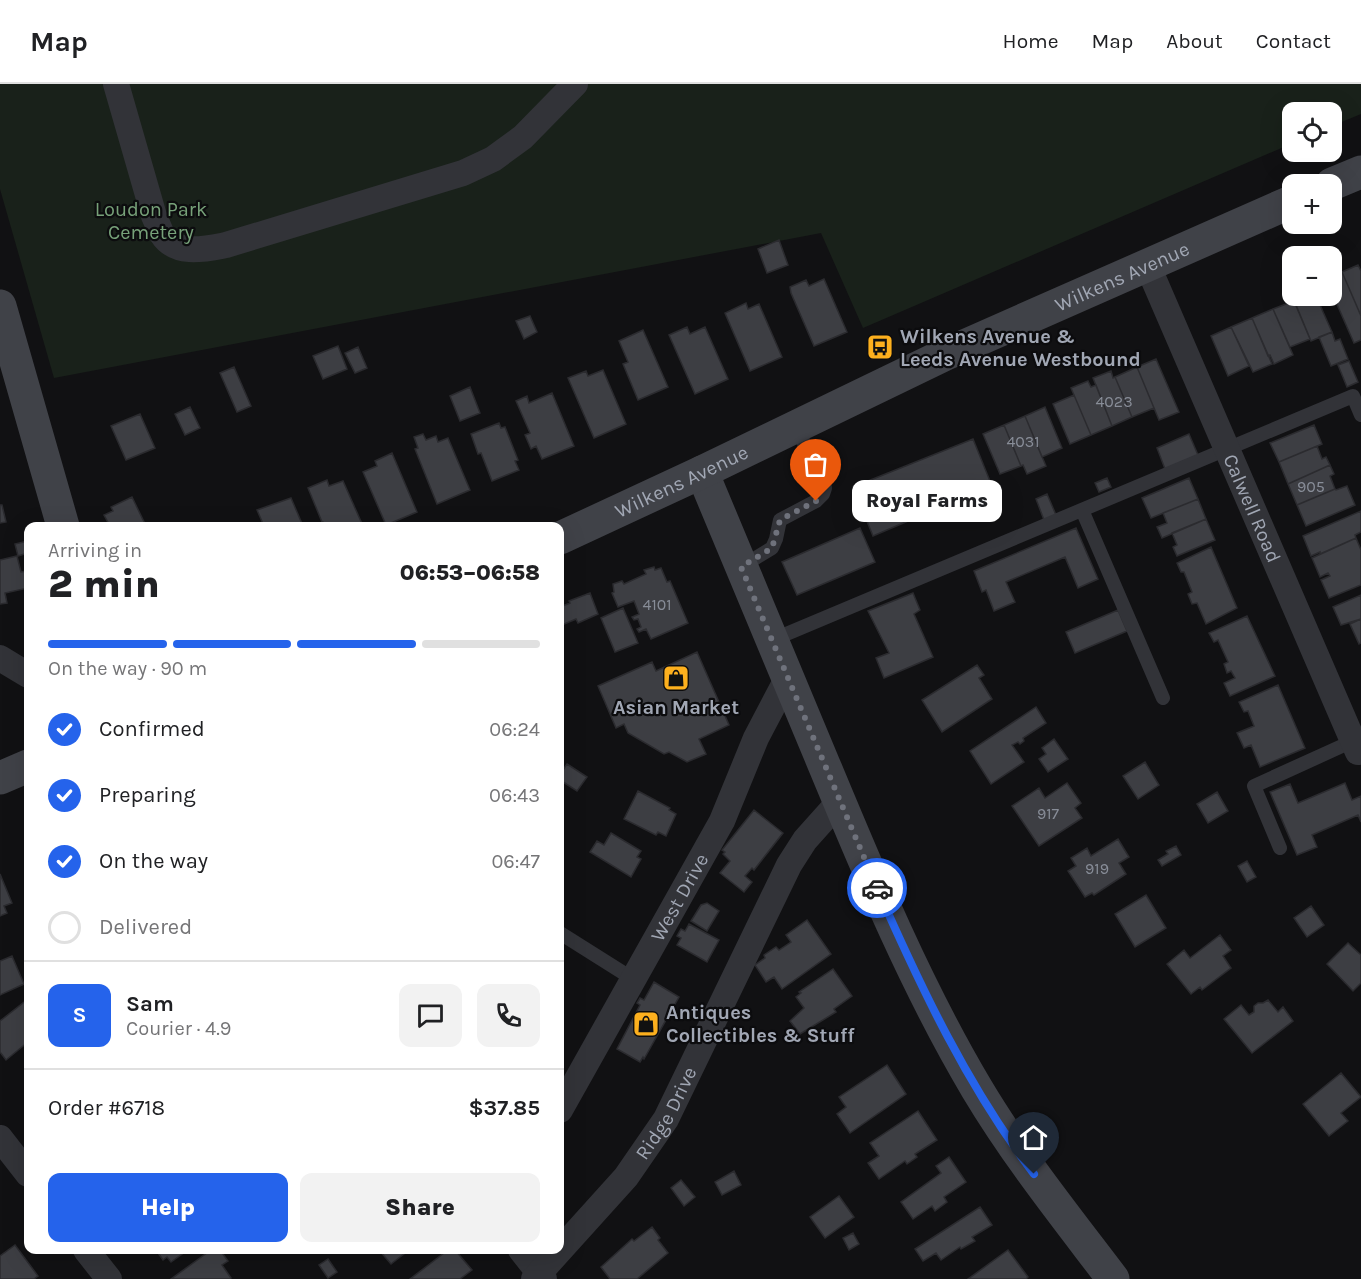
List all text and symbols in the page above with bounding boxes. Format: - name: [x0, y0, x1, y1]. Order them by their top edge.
- text: Map: [30, 25, 88, 58]
- text: Home: [1003, 29, 1059, 53]
- text: Map: [1092, 29, 1133, 53]
- text: About: [1166, 29, 1223, 53]
- text: Contact: [1256, 29, 1331, 53]
- map controls: [1282, 102, 1342, 306]
- button: locate: [1282, 102, 1342, 162]
- button: +: [1282, 174, 1342, 234]
- park label: Loudon Park Cemetery: [95, 198, 207, 244]
- street label: Wilkens Avenue: [1052, 237, 1193, 316]
- button: −: [1282, 246, 1342, 306]
- place label: Wilkens Avenue & Leeds Avenue Westbound: [900, 325, 1141, 371]
- bus stop icon: Wilkens Avenue & Leeds Avenue Westbound: [865, 332, 895, 362]
- house number: 4023: [1095, 392, 1133, 411]
- house number: 4031: [1006, 432, 1040, 451]
- pin: [790, 439, 841, 501]
- street label: Wilkens Avenue: [611, 441, 752, 523]
- icon: bag: [799, 448, 832, 481]
- street label: Calwell Road: [1219, 451, 1285, 566]
- house number: 905: [1297, 477, 1325, 496]
- callout: Royal Farms: [852, 480, 1002, 522]
- text: Royal Farms: [866, 489, 988, 512]
- text: Arriving in: [48, 539, 142, 562]
- text: 06:53–06:58: [400, 560, 540, 586]
- text: 2 min: [48, 561, 160, 607]
- house number: 4101: [642, 595, 672, 614]
- text: On the way · 90 m: [48, 657, 207, 680]
- shop icon: Asian Market: [661, 663, 691, 693]
- place label: Asian Market: [613, 696, 739, 719]
- icon: check: [48, 713, 81, 746]
- text: Confirmed: [99, 716, 205, 742]
- text: 06:24: [489, 718, 540, 741]
- icon: check: [48, 779, 81, 812]
- text: Preparing: [99, 782, 196, 808]
- text: 06:43: [489, 784, 540, 807]
- house number: 917: [1037, 804, 1060, 823]
- icon: check: [48, 845, 81, 878]
- text: On the way: [99, 848, 208, 874]
- street label: West Drive: [646, 849, 714, 945]
- text: 06:47: [492, 850, 540, 873]
- courier: [847, 858, 907, 918]
- house number: 919: [1085, 859, 1109, 878]
- icon: car: [861, 872, 894, 905]
- text: Delivered: [99, 914, 192, 940]
- button: chat: [399, 984, 462, 1047]
- button: phone: [477, 984, 540, 1047]
- text: Sam: [126, 991, 174, 1017]
- place label: Antiques Collectibles & Stuff: [666, 1001, 855, 1047]
- text: S: [72, 1002, 87, 1028]
- shop icon: Antiques Collectibles & Stuff: [631, 1009, 661, 1039]
- text: Courier · 4.9: [126, 1017, 231, 1040]
- street label: Ridge Drive: [631, 1063, 702, 1164]
- text: Order #6718: [48, 1095, 165, 1121]
- text: $37.85: [468, 1095, 540, 1121]
- pin: [1008, 1112, 1059, 1174]
- icon: home: [1017, 1121, 1050, 1154]
- button: Help: [48, 1173, 288, 1242]
- button: Share: [300, 1173, 540, 1242]

